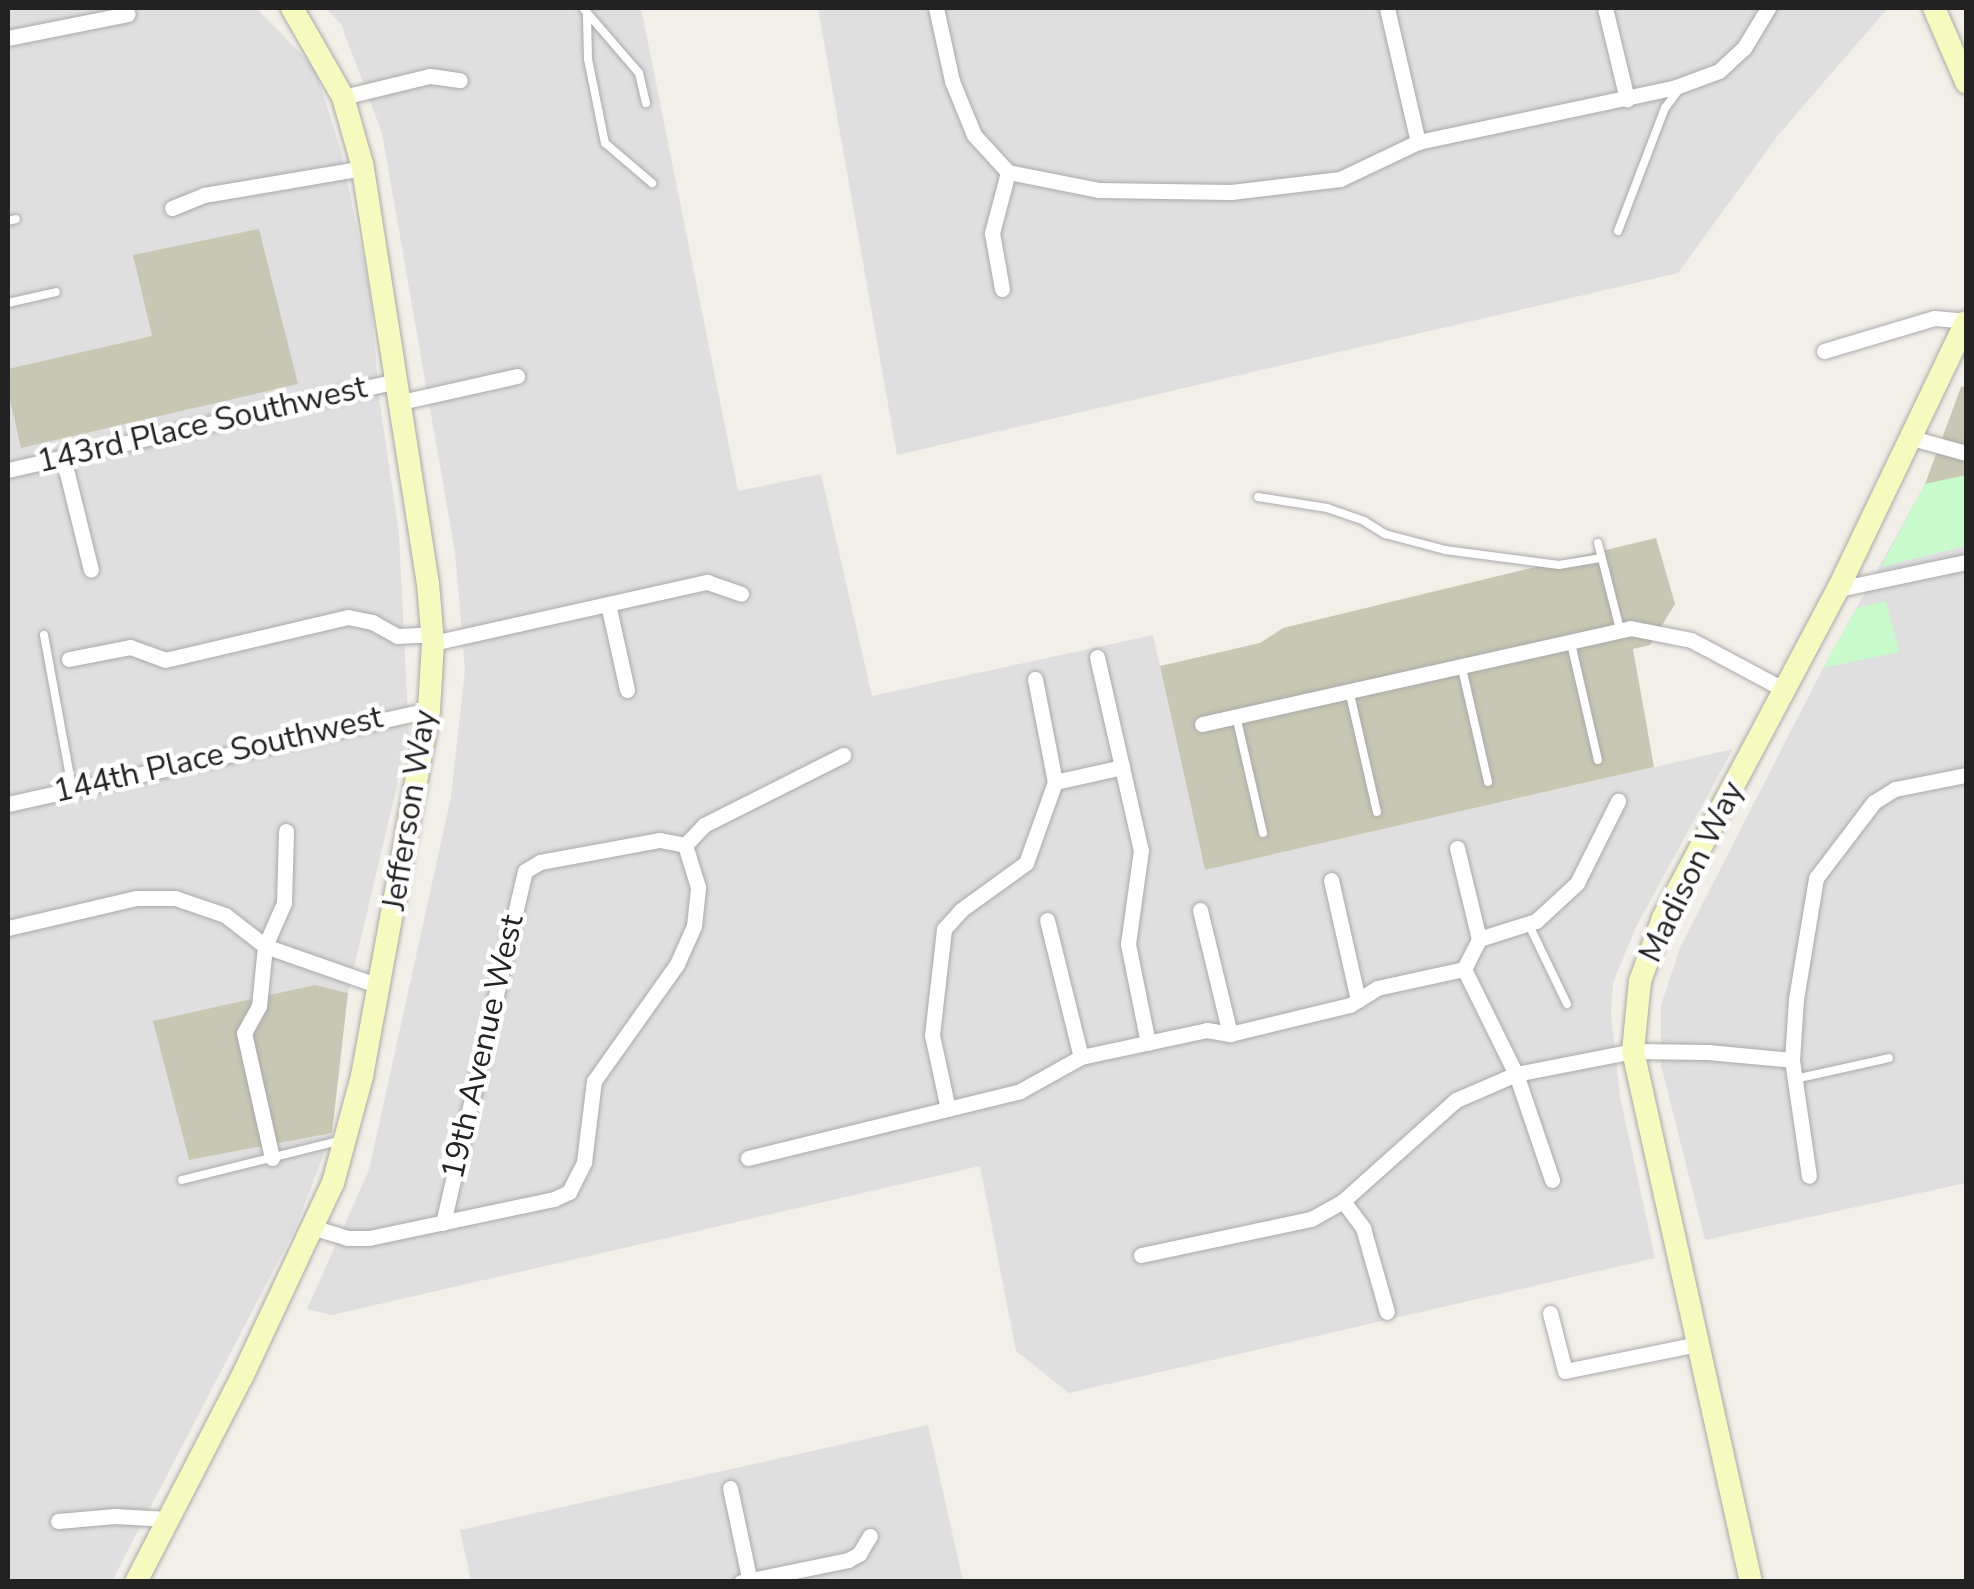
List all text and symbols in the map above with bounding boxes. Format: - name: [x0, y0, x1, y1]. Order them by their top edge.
- street label: 143rd Place Southwest: [34, 368, 370, 482]
- street label: 144th Place Southwest: [50, 698, 386, 812]
- street label: Jefferson Way: [375, 707, 445, 913]
- street label: Madison Way: [1632, 775, 1752, 969]
- street label: 19th Avenue West: [434, 911, 532, 1183]

